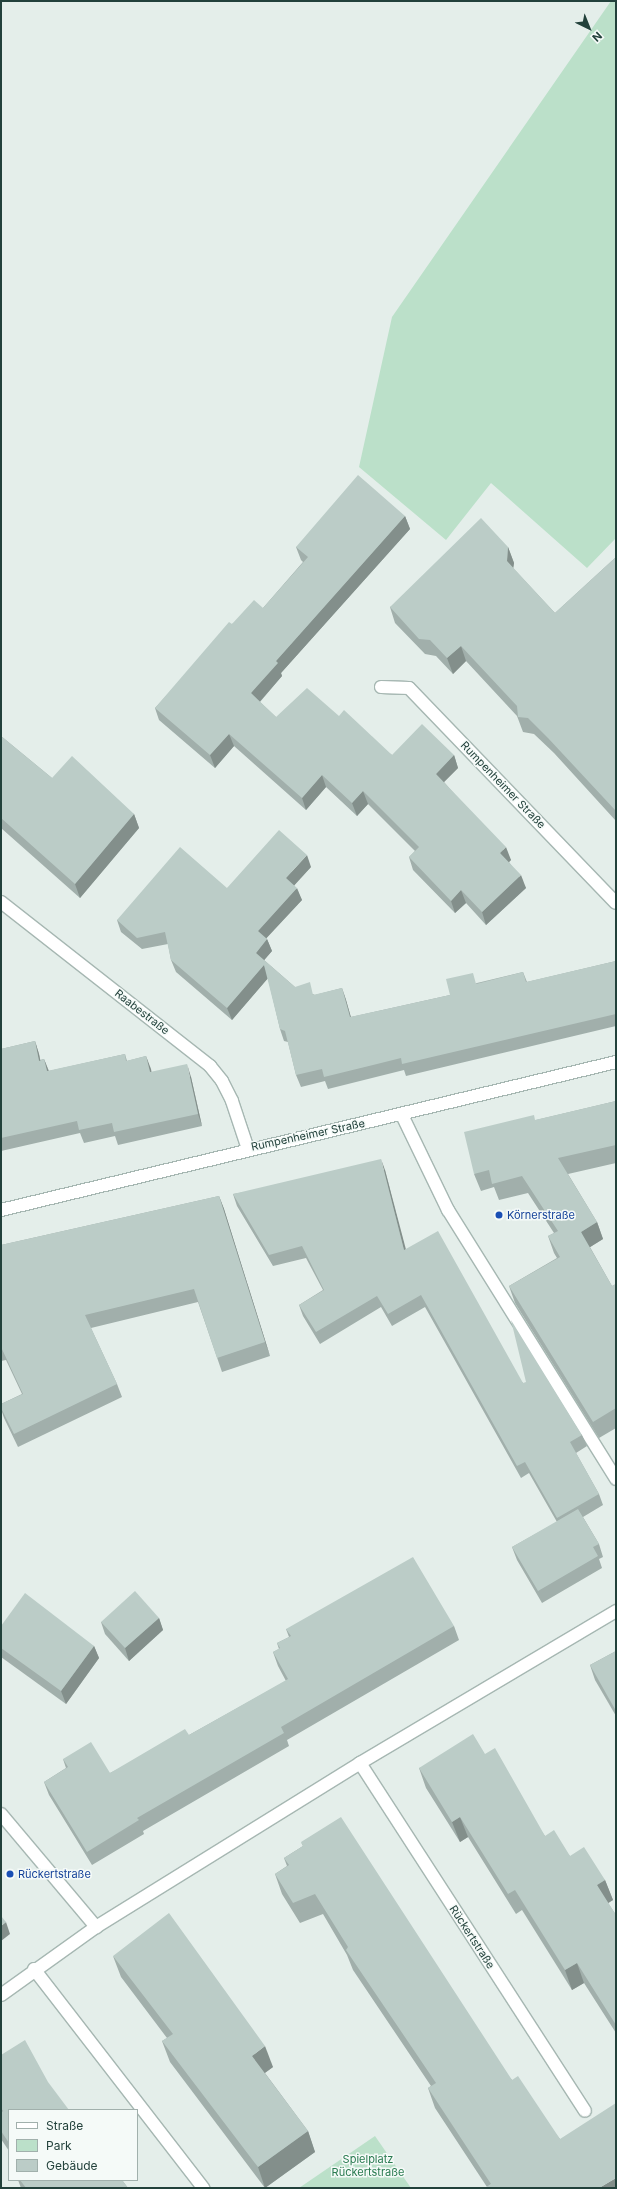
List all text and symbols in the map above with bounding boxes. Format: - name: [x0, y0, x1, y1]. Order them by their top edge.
- north arrow: [569, 8, 609, 48]
- text: N: [589, 29, 605, 45]
- street label: Rumpenheimer Straße: [458, 739, 548, 831]
- street label: Raabestraße: [112, 987, 172, 1037]
- street label: Rumpenheimer Straße: [250, 1116, 366, 1154]
- place label: Körnerstraße: [507, 1208, 575, 1222]
- marker: Körnerstraße: [494, 1210, 504, 1220]
- place label: Rückertstraße: [18, 1867, 91, 1881]
- marker: Rückertstraße: [5, 1869, 15, 1879]
- street label: Rückertstraße: [447, 1903, 497, 1971]
- legend: [8, 2109, 138, 2181]
- text: Straße: [46, 2118, 83, 2133]
- text: Park: [46, 2138, 72, 2153]
- park label: Spielplatz Rückertstraße: [332, 2153, 404, 2179]
- text: Gebäude: [46, 2158, 98, 2173]

